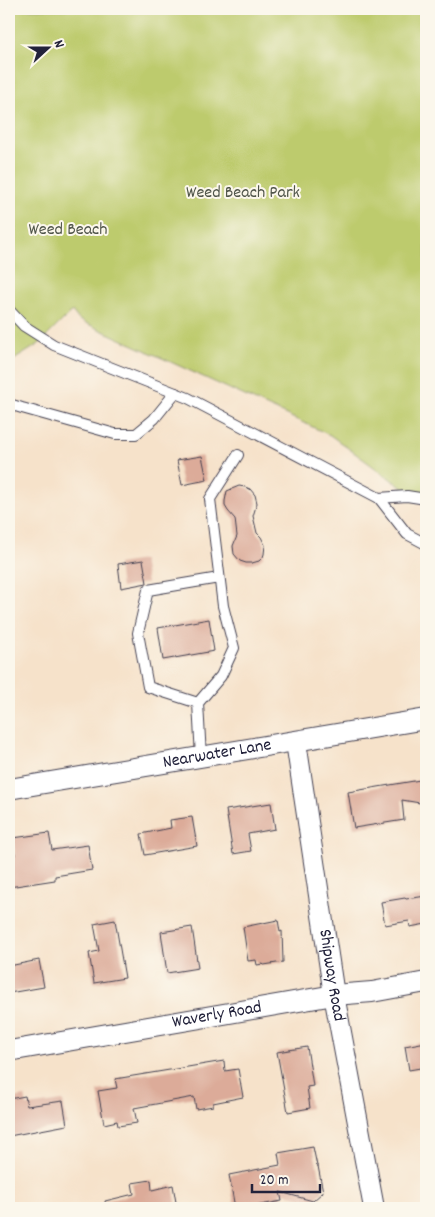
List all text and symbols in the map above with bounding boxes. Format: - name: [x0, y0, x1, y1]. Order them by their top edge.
- north arrow: [22, 22, 72, 72]
- text: N: [48, 37, 69, 51]
- park label: Weed Beach Park: [186, 181, 300, 206]
- park label: Weed Beach: [28, 218, 108, 243]
- street label: Nearwater Lane: [161, 733, 273, 775]
- street label: Shipway Road: [312, 928, 351, 1024]
- street label: Waverly Road: [170, 995, 264, 1035]
- scale bar: [252, 1162, 320, 1194]
- text: 20 m: [260, 1170, 288, 1192]

